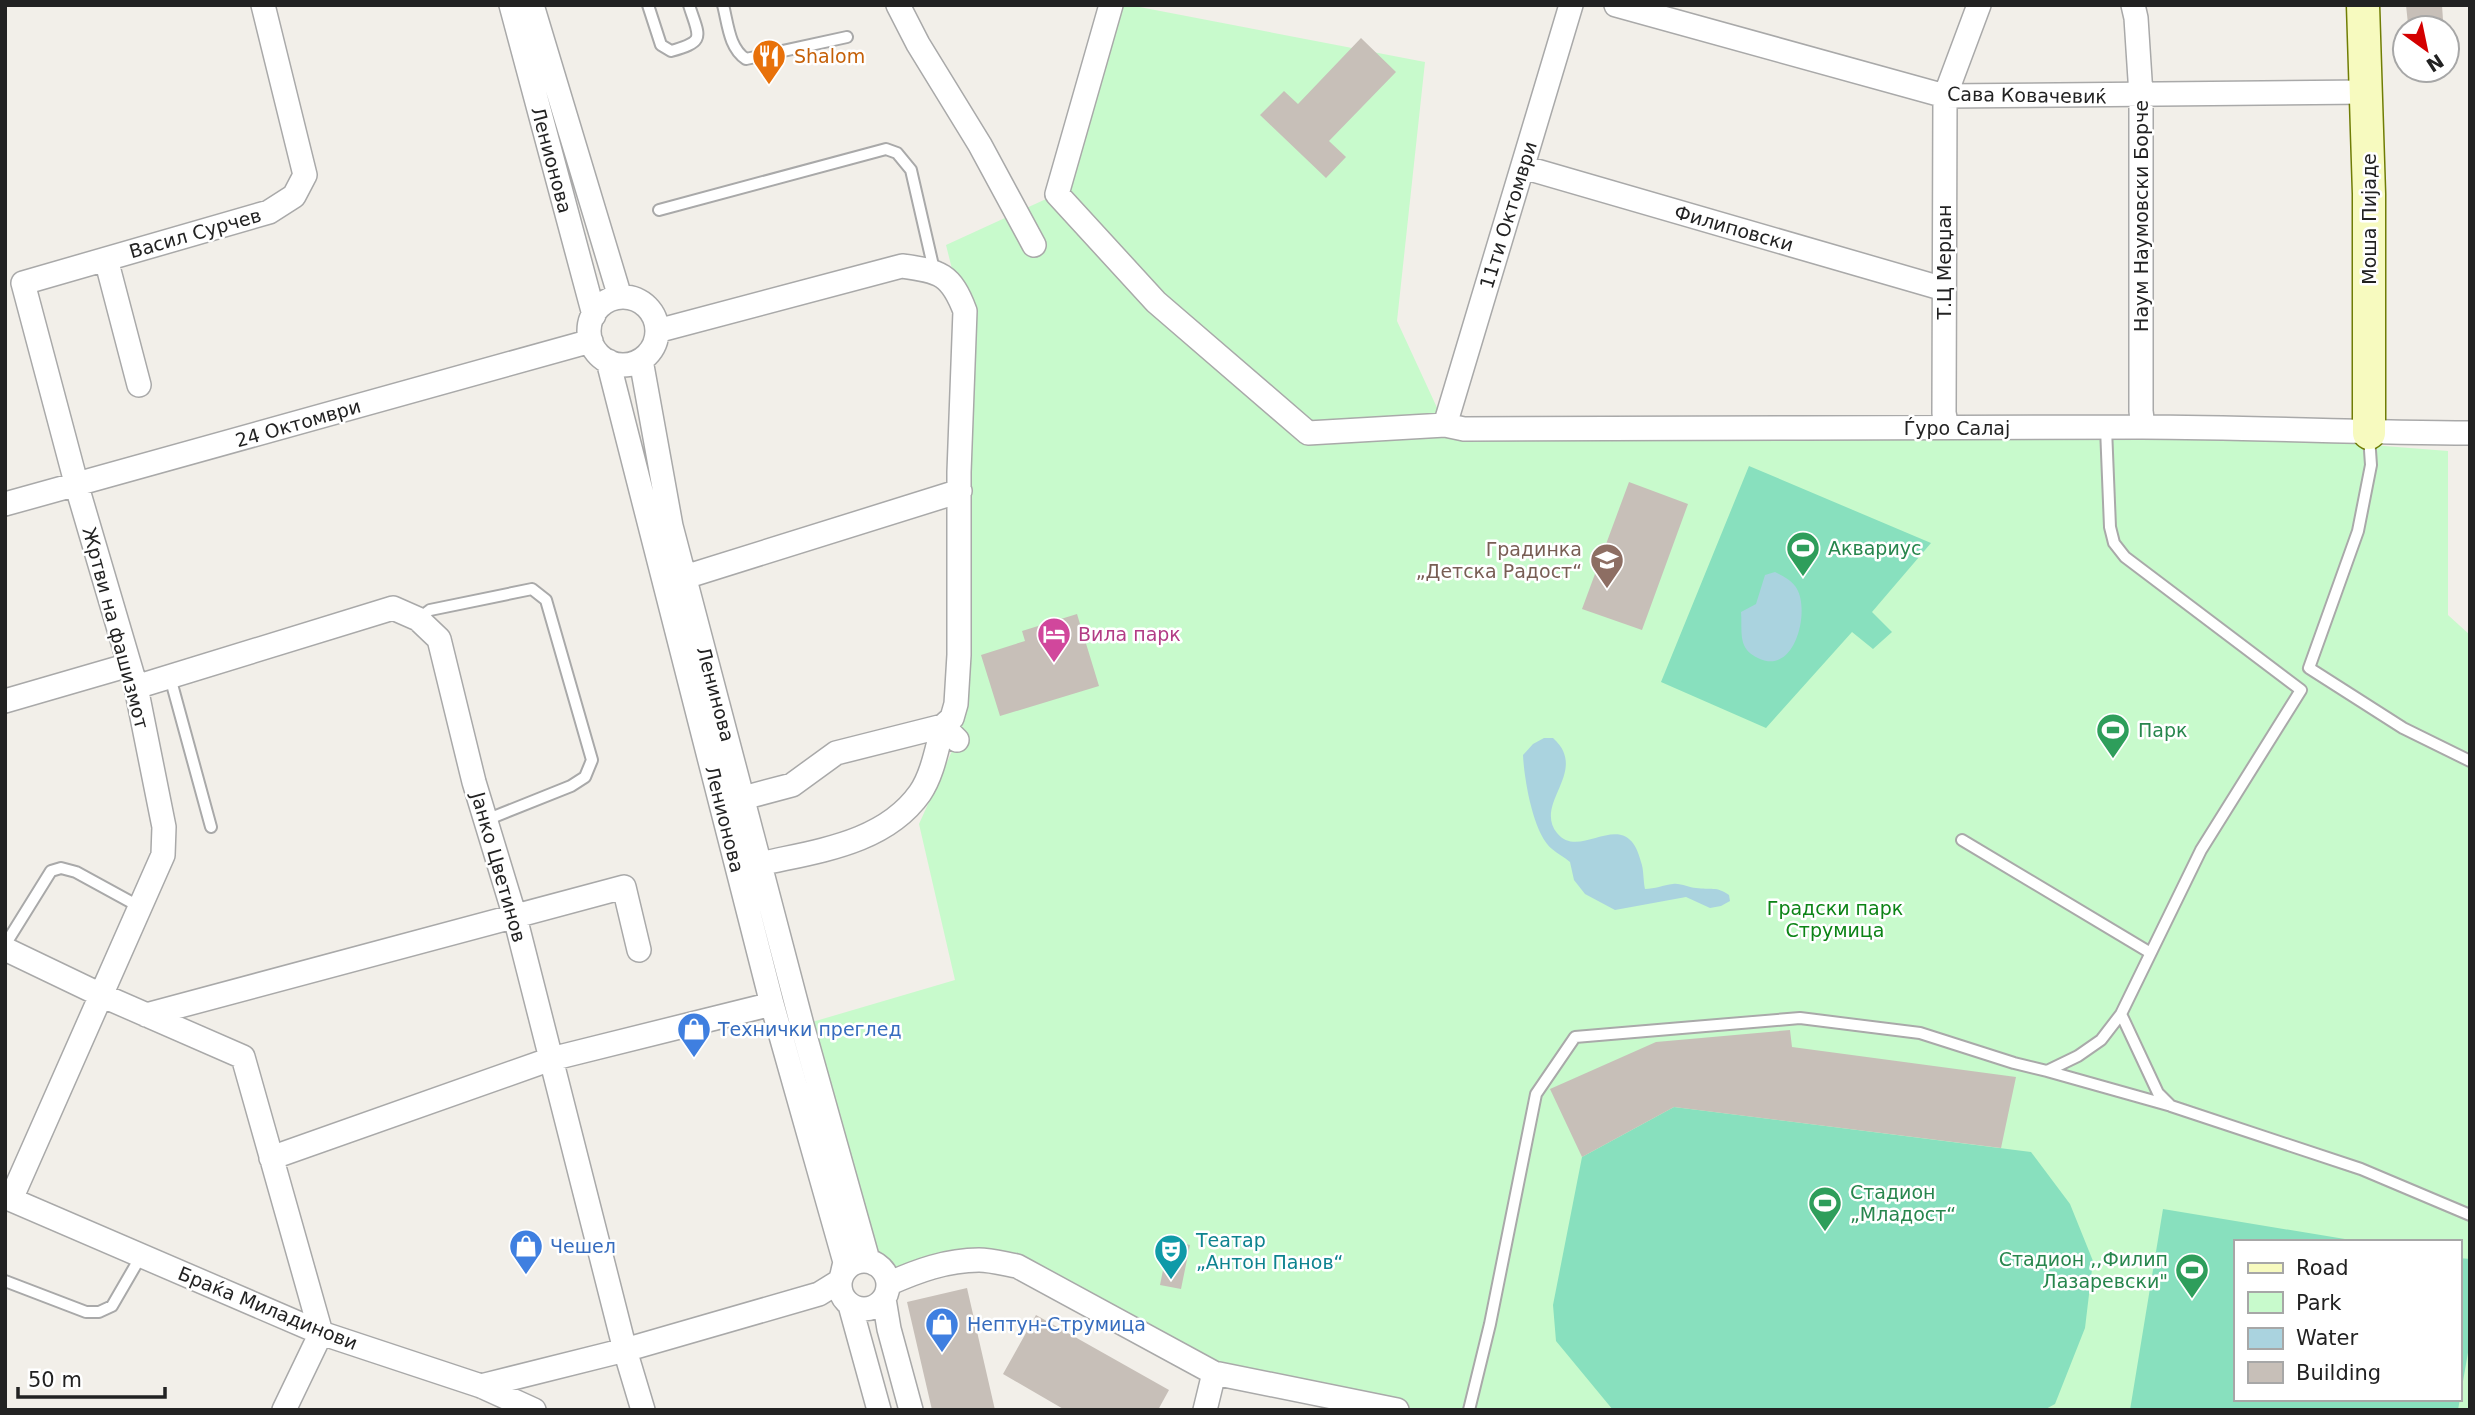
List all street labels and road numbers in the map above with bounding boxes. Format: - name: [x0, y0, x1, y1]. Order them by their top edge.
- street label: Сава Ковачевиќ: [1947, 83, 2107, 107]
- street label: Наум Наумовски Борче: [2130, 100, 2152, 332]
- street label: Ленионова: [527, 104, 577, 216]
- street label: 11ти Октомври: [1475, 139, 1541, 291]
- street label: Моша Пијаде: [2358, 153, 2380, 285]
- street label: Филиповски: [1672, 201, 1796, 255]
- street label: Васил Сурчев: [126, 204, 264, 262]
- street label: Т.Ц Мерџан: [1933, 204, 1955, 321]
- street label: 24 Октомври: [233, 395, 363, 451]
- street label: Ѓуро Салај: [1904, 417, 2010, 439]
- street label: Жртви на фашизмот: [78, 525, 154, 731]
- street label: Ленинова: [693, 644, 739, 744]
- street label: Ленионова: [701, 763, 749, 875]
- street label: Јанко Цветинов: [467, 788, 531, 945]
- street label: Браќа Миладинови: [175, 1262, 361, 1354]

